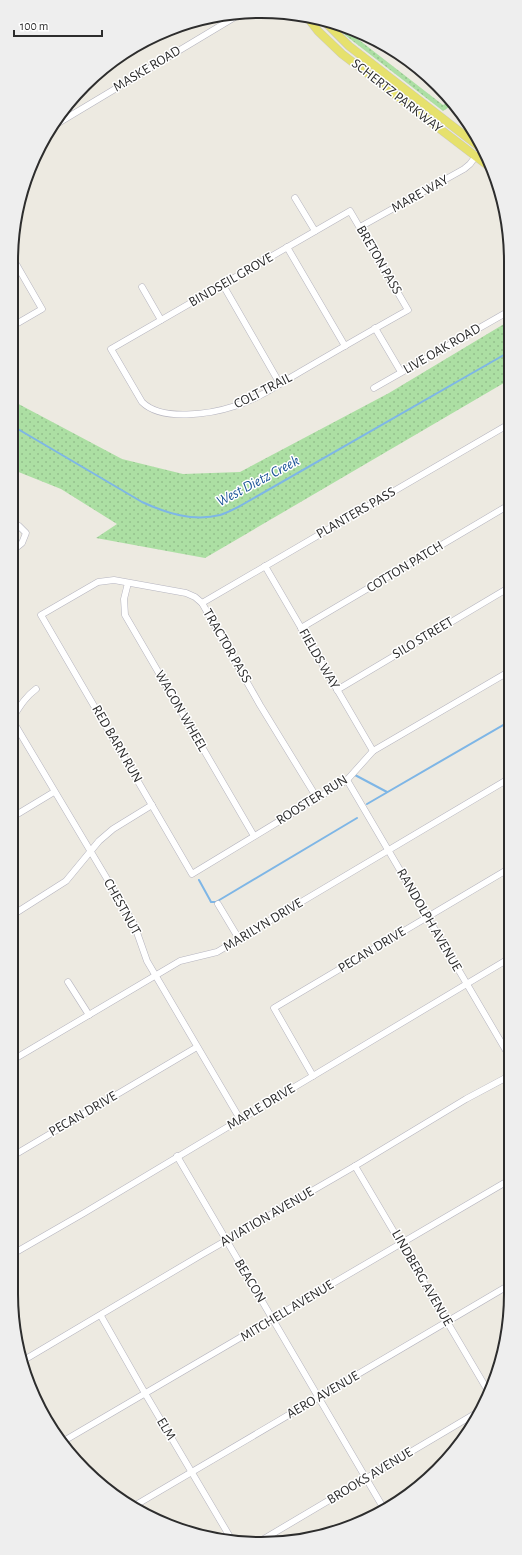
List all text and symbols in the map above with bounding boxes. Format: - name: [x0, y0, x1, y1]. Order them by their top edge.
- scale bar: [14, 12, 102, 38]
- text: 100 m: [20, 20, 48, 32]
- street label: MASKE ROAD: [111, 43, 183, 95]
- street label: SCHERTZ PARKWAY: [349, 56, 446, 136]
- street label: MARE WAY: [389, 172, 451, 215]
- street label: BRETON PASS: [354, 223, 404, 297]
- street label: BINDSEIL GROVE: [187, 250, 276, 310]
- street label: LIVE OAK ROAD: [401, 321, 483, 377]
- street label: COLT TRAIL: [232, 370, 294, 411]
- water label: West Dietz Creek: [214, 453, 302, 509]
- street label: PLANTERS PASS: [314, 485, 398, 541]
- street label: COTTON PATCH: [364, 539, 446, 595]
- street label: TRACTOR PASS: [200, 607, 254, 685]
- street label: SILO STREET: [390, 614, 456, 662]
- street label: FIELDS WAY: [296, 626, 342, 692]
- street label: WAGON WHEEL: [152, 668, 210, 754]
- street label: RED BARN RUN: [89, 703, 145, 785]
- street label: ROOSTER RUN: [274, 773, 350, 827]
- street label: RANDOLPH AVENUE: [394, 866, 464, 974]
- street label: CHESTNUT: [101, 876, 143, 938]
- street label: MARILYN DRIVE: [221, 896, 305, 954]
- street label: PECAN DRIVE: [336, 924, 408, 976]
- street label: MAPLE DRIVE: [225, 1081, 298, 1133]
- street label: PECAN DRIVE: [47, 1089, 120, 1139]
- street label: AVIATION AVENUE: [218, 1184, 316, 1249]
- street label: LINDBERG AVENUE: [389, 1228, 455, 1329]
- street label: BEACON: [232, 1257, 268, 1305]
- street label: MITCHELL AVENUE: [238, 1278, 336, 1344]
- street label: AERO AVENUE: [284, 1369, 362, 1421]
- street label: ELM: [154, 1415, 178, 1443]
- street label: BROOKS AVENUE: [325, 1445, 415, 1507]

